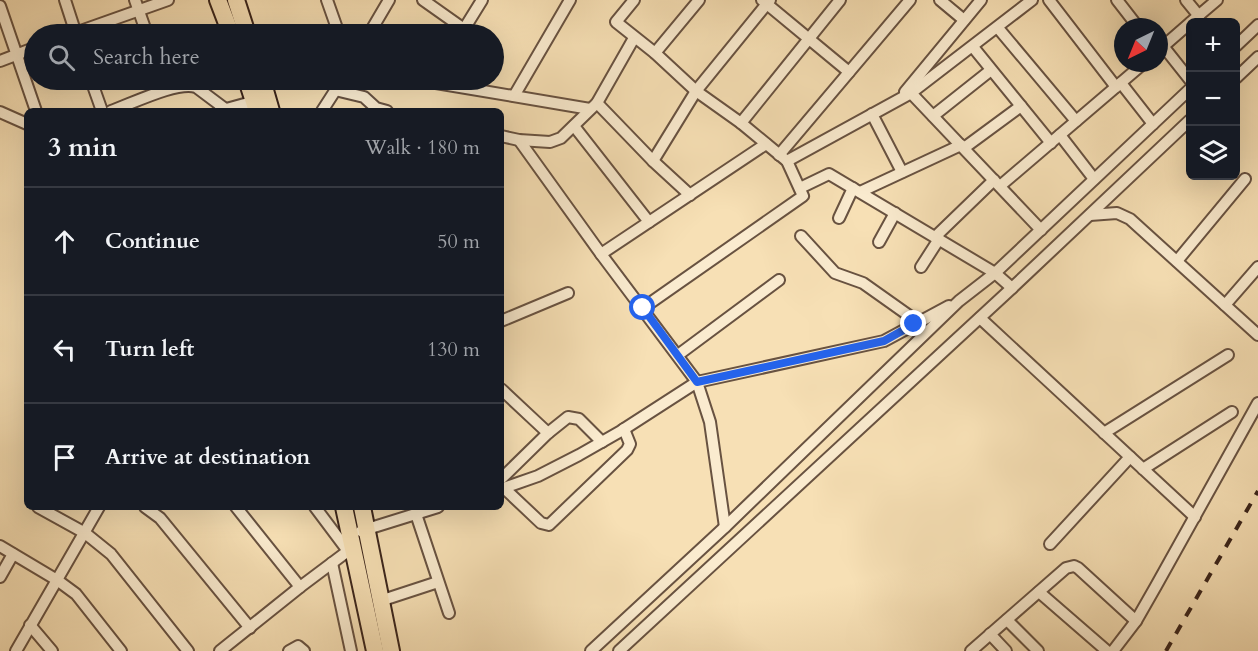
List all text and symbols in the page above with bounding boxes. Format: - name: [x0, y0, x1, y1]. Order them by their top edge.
- north arrow: [1114, 18, 1168, 72]
- map controls: [1186, 18, 1240, 180]
- button: +: [1186, 18, 1240, 72]
- search box: [24, 24, 504, 90]
- icon: search: [45, 41, 78, 74]
- text: Search here: [93, 42, 200, 72]
- button: −: [1186, 72, 1240, 126]
- button: layers: [1186, 126, 1240, 180]
- text: 3 min: [48, 130, 117, 165]
- text: Walk · 180 m: [365, 134, 480, 161]
- icon: ahead: [48, 225, 81, 258]
- text: Continue: [105, 226, 200, 256]
- text: 50 m: [437, 228, 480, 255]
- route start: [629, 294, 655, 320]
- route end: [900, 310, 926, 336]
- icon: left: [48, 333, 81, 366]
- text: Turn left: [105, 334, 194, 364]
- text: 130 m: [427, 336, 480, 363]
- icon: arrive: [48, 441, 81, 474]
- text: Arrive at destination: [105, 442, 310, 472]

